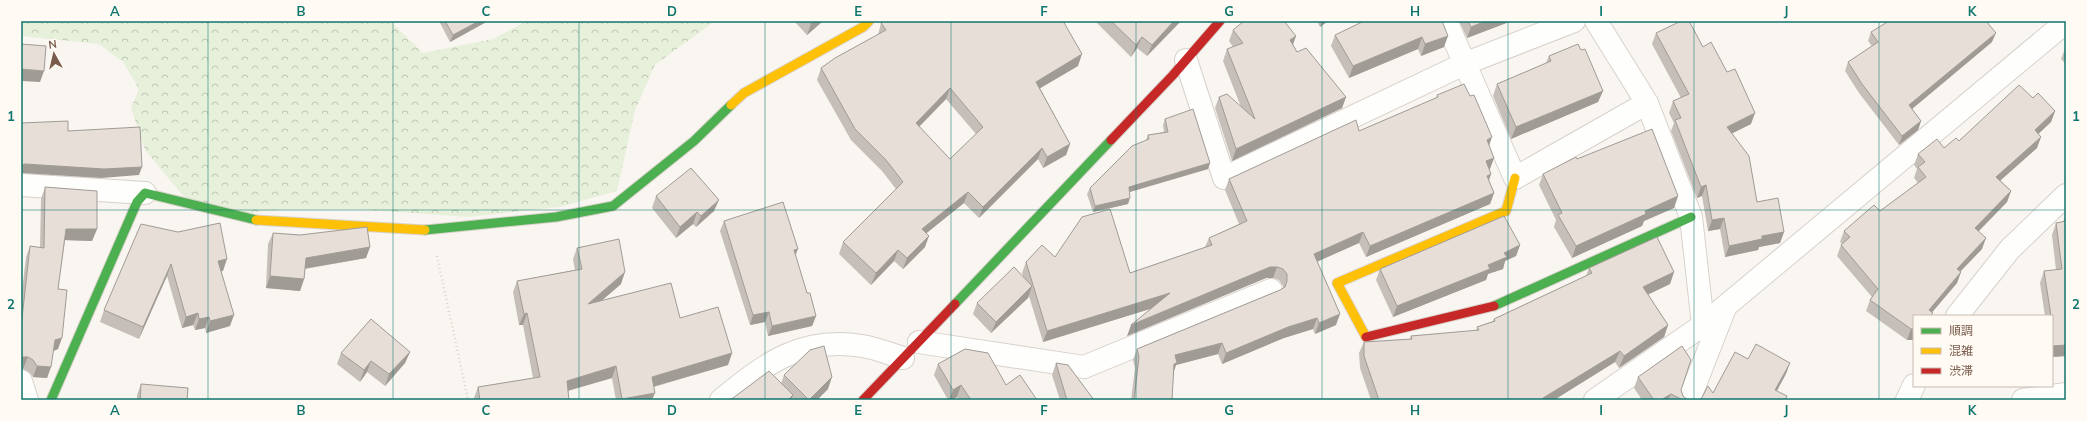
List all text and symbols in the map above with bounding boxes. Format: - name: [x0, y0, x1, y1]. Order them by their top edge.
- text: A: [110, 3, 120, 19]
- text: B: [297, 3, 306, 19]
- text: C: [482, 3, 491, 19]
- text: D: [667, 3, 677, 19]
- text: E: [854, 3, 862, 19]
- text: F: [1040, 3, 1048, 19]
- text: G: [1224, 3, 1234, 19]
- text: H: [1410, 3, 1420, 19]
- text: I: [1599, 3, 1603, 19]
- text: J: [1784, 3, 1788, 19]
- text: K: [1968, 3, 1978, 19]
- north arrow: [34, 34, 74, 74]
- text: N: [48, 37, 58, 52]
- text: 1: [7, 108, 15, 124]
- text: 1: [2072, 108, 2080, 124]
- text: 2: [7, 296, 15, 312]
- text: 2: [2072, 296, 2080, 312]
- legend: [1913, 315, 2053, 387]
- text: 順調: [1949, 323, 1973, 338]
- text: 混雑: [1949, 343, 1973, 358]
- text: 渋滞: [1949, 363, 1973, 378]
- text: A: [110, 402, 120, 418]
- text: B: [297, 402, 306, 418]
- text: C: [482, 402, 491, 418]
- text: D: [667, 402, 677, 418]
- text: E: [854, 402, 862, 418]
- text: F: [1040, 402, 1048, 418]
- text: G: [1224, 402, 1234, 418]
- text: H: [1410, 402, 1420, 418]
- text: I: [1599, 402, 1603, 418]
- text: J: [1784, 402, 1788, 418]
- text: K: [1968, 402, 1978, 418]

